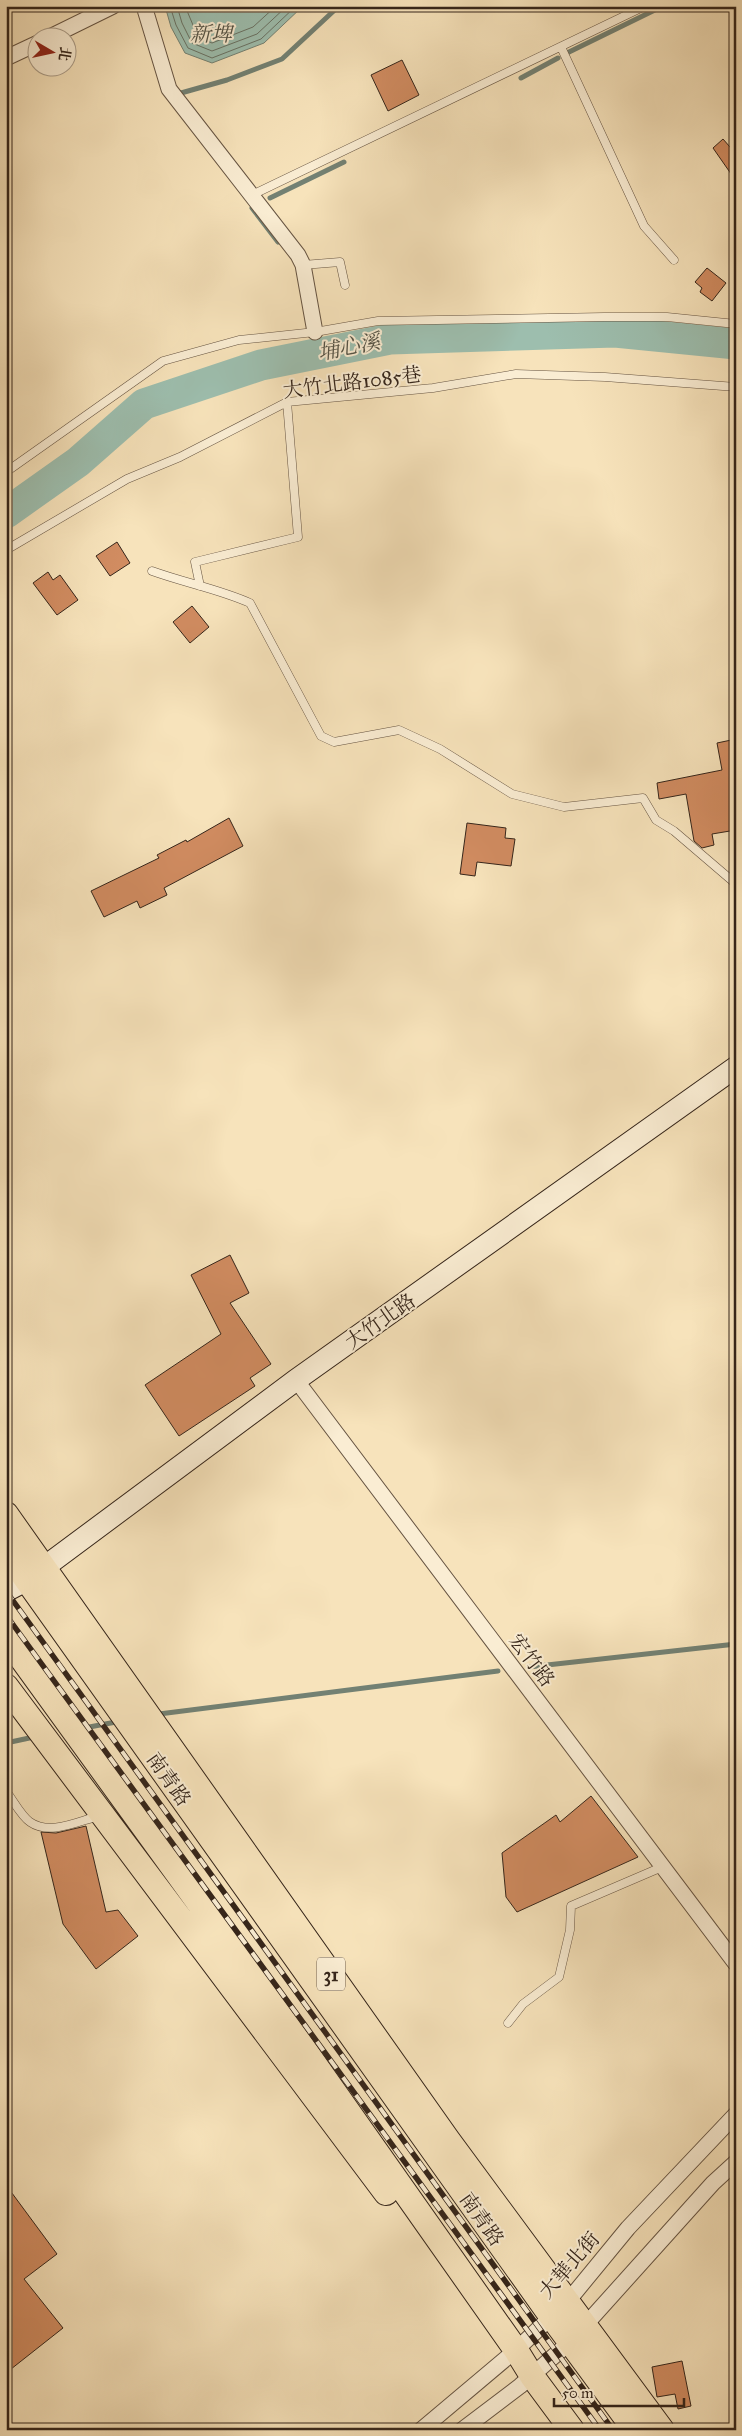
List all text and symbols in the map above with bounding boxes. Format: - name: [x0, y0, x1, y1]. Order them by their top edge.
- water label: 新埤: [190, 21, 235, 47]
- north arrow: [28, 28, 78, 78]
- text: 北: [55, 46, 74, 62]
- water label: 埔心溪: [316, 328, 384, 366]
- street label: 大竹北路1085巷: [281, 362, 423, 402]
- street label: 大竹北路: [340, 1288, 420, 1354]
- street label: 宏竹路: [504, 1629, 560, 1691]
- street label: 南青路: [142, 1748, 196, 1810]
- road number: 31: [317, 1958, 345, 1990]
- street label: 南青路: [455, 2188, 509, 2250]
- street label: 大華北街: [534, 2227, 604, 2303]
- scale bar: [554, 2376, 684, 2408]
- text: 50 m: [562, 2384, 594, 2402]

